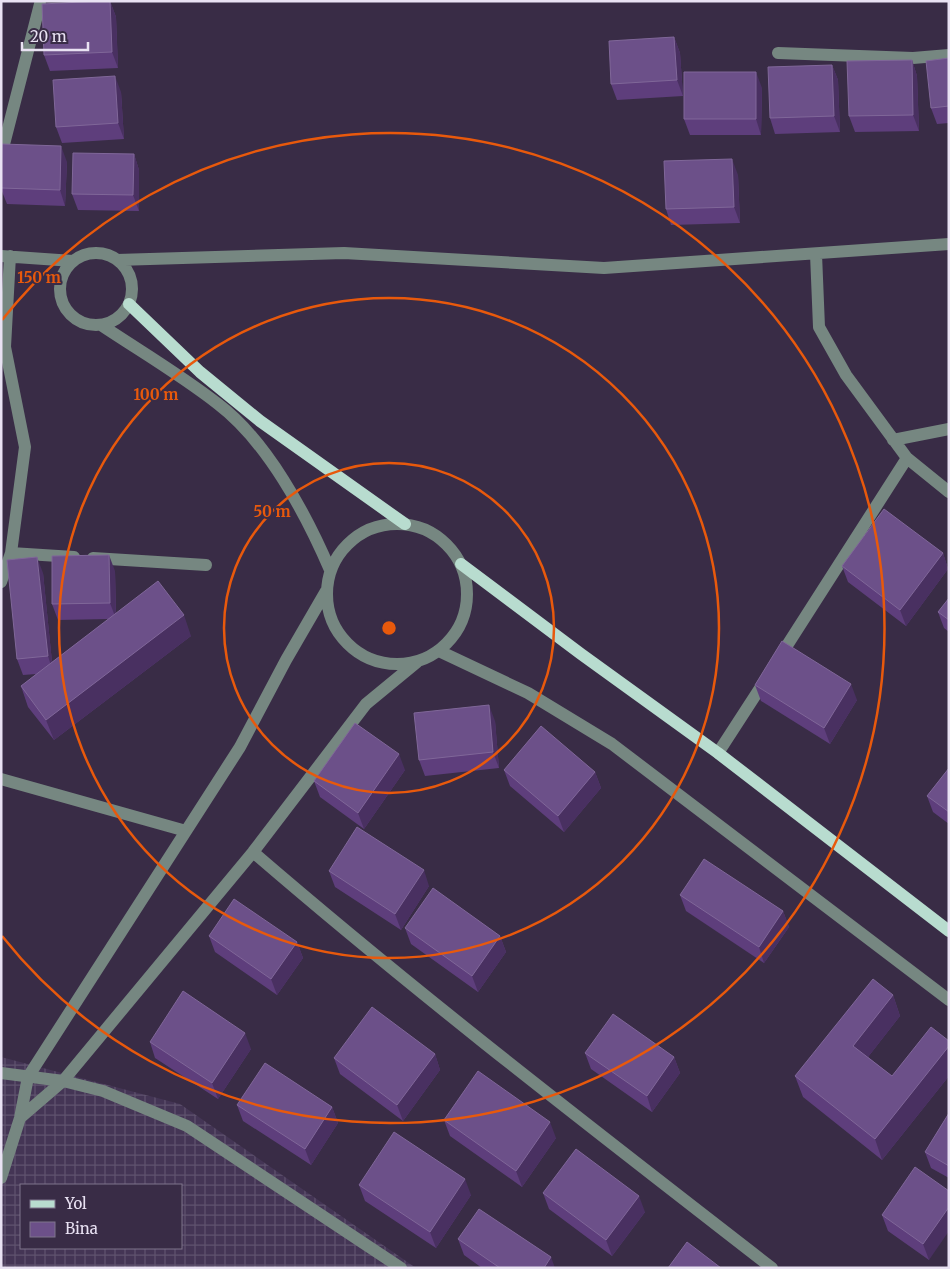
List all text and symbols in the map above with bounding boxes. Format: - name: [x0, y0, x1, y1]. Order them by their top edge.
- scale bar: [22, 20, 89, 52]
- text: 20 m: [30, 27, 67, 46]
- text: 150 m: [17, 268, 61, 287]
- text: 100 m: [134, 385, 178, 404]
- text: 50 m: [253, 502, 291, 521]
- centre of rings: [380, 619, 398, 637]
- legend: [20, 1184, 182, 1249]
- text: Yol: [64, 1194, 87, 1213]
- text: Bina: [65, 1219, 98, 1238]

